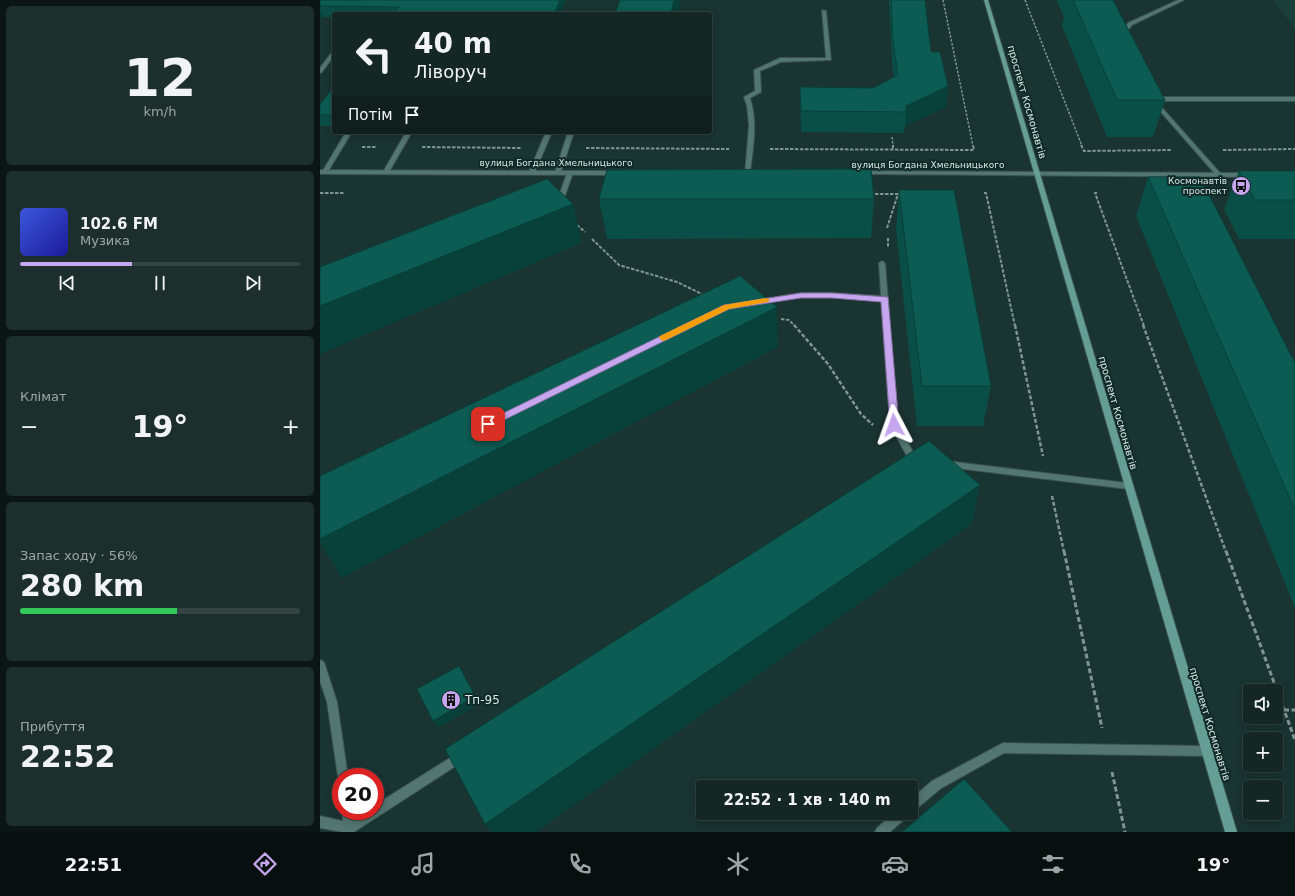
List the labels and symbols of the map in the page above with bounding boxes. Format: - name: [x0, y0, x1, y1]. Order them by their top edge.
- street label: проспект Космонавтів: [1005, 44, 1049, 160]
- street label: вулиця Богдана Хмельницького: [480, 158, 633, 168]
- street label: вулиця Богдана Хмельницького: [852, 160, 1005, 170]
- bus stop icon: Космонавтів проспект: [1230, 175, 1252, 197]
- place label: Космонавтів проспект: [1168, 176, 1227, 196]
- street label: проспект Космонавтів: [1096, 355, 1140, 471]
- position arrow: [873, 404, 915, 446]
- pin: [471, 407, 505, 441]
- street label: проспект Космонавтів: [1188, 666, 1232, 782]
- building icon: Тп-95: [440, 689, 462, 711]
- place label: Тп-95: [464, 693, 500, 707]
- speed limit sign: 20: [332, 768, 384, 820]

